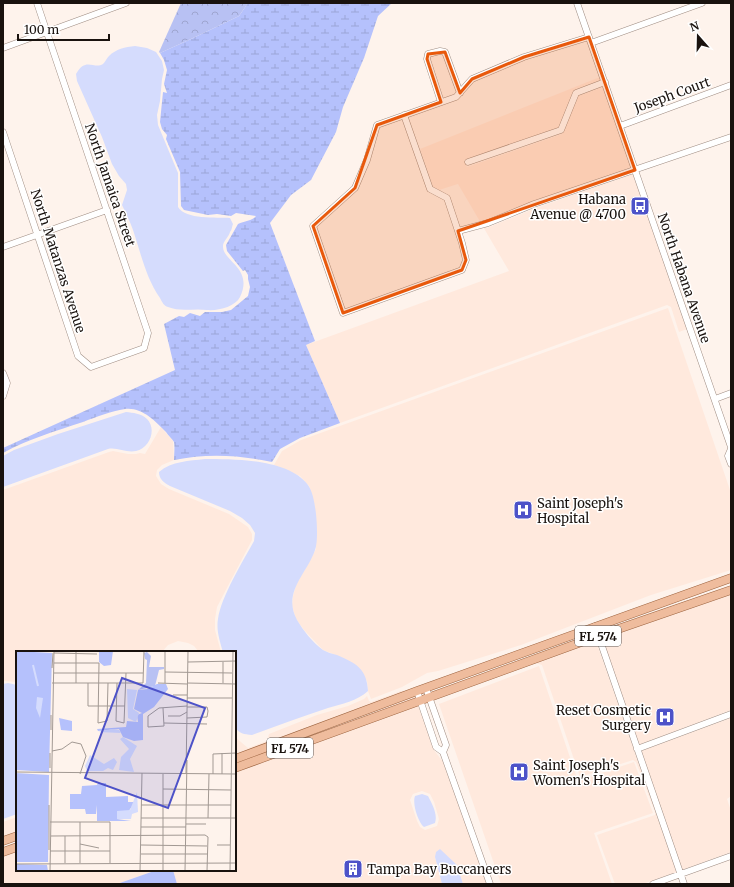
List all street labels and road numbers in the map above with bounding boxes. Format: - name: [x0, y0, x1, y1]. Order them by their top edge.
- street label: Joseph Court: [631, 73, 712, 117]
- street label: North Jamaica Street: [81, 121, 139, 249]
- street label: North Matanzas Avenue: [27, 187, 89, 335]
- street label: North Habana Avenue: [654, 211, 714, 345]
- road number: FL 574: [575, 626, 621, 646]
- road number: FL 574: [267, 738, 313, 758]

